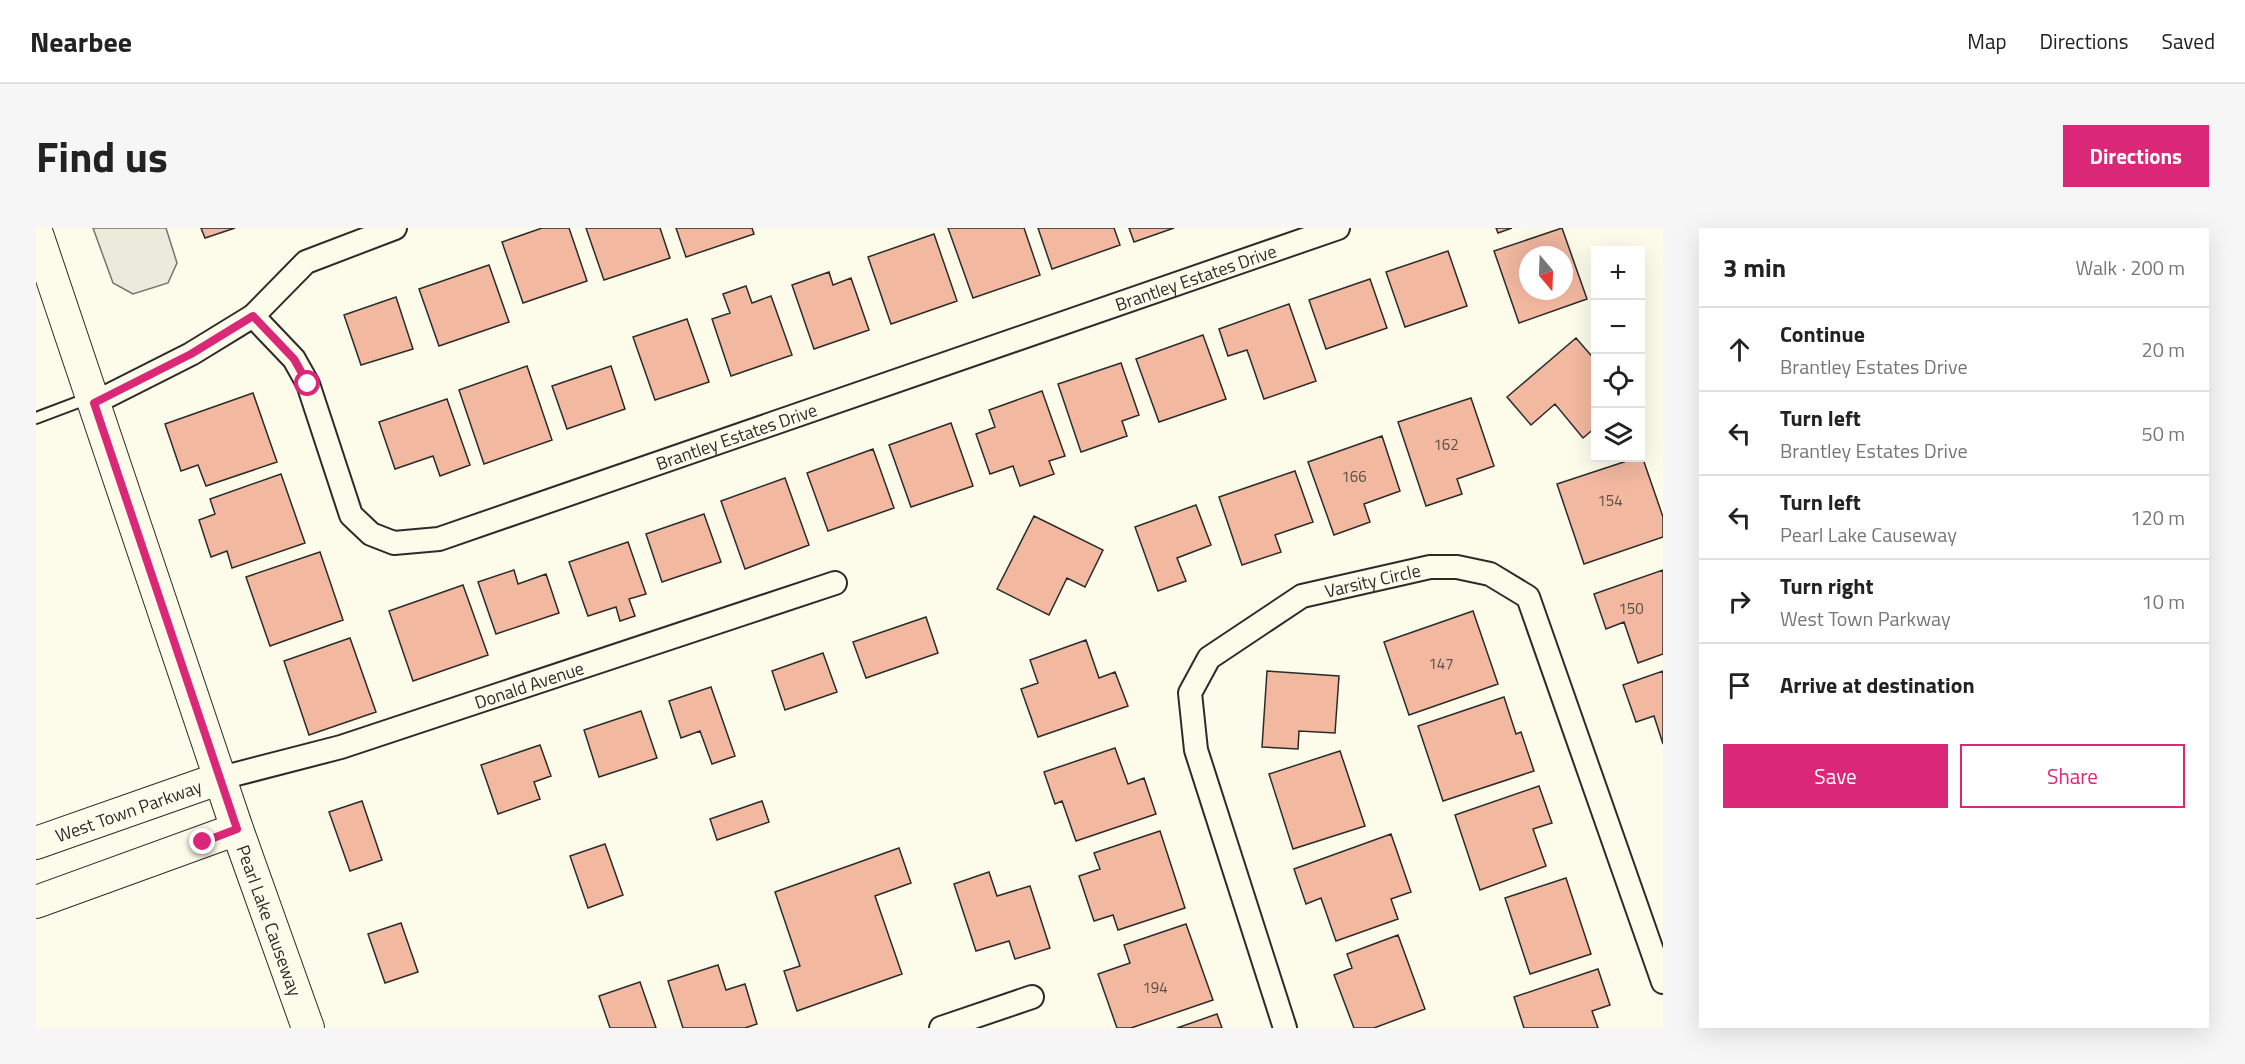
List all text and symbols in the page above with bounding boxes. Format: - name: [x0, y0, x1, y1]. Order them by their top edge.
- text: Nearbee: [30, 20, 132, 63]
- text: Map: [1967, 25, 2007, 57]
- text: Directions: [2040, 25, 2129, 57]
- text: Saved: [2162, 25, 2215, 57]
- text: Find us: [36, 124, 168, 188]
- button: Directions: [2063, 125, 2209, 187]
- street label: Brantley Estates Drive: [1111, 237, 1280, 318]
- north arrow: [1519, 246, 1573, 300]
- map controls: [1591, 246, 1645, 462]
- button: +: [1591, 246, 1645, 300]
- text: 3 min: [1723, 248, 1786, 287]
- text: Walk · 200 m: [2076, 252, 2185, 283]
- button: −: [1591, 300, 1645, 354]
- text: Continue: [1780, 317, 1865, 351]
- icon: ahead: [1723, 333, 1756, 366]
- text: 20 m: [2141, 334, 2185, 365]
- text: Brantley Estates Drive: [1780, 351, 1968, 382]
- button: locate: [1591, 354, 1645, 408]
- route start: [294, 370, 320, 396]
- street label: Brantley Estates Drive: [652, 396, 821, 477]
- text: Turn left: [1780, 401, 1861, 435]
- button: layers: [1591, 408, 1645, 462]
- icon: left: [1723, 417, 1756, 450]
- text: 50 m: [2141, 418, 2185, 449]
- house number: 162: [1433, 433, 1459, 456]
- text: Brantley Estates Drive: [1780, 435, 1968, 466]
- house number: 166: [1341, 465, 1367, 488]
- text: Turn left: [1780, 485, 1861, 519]
- house number: 154: [1597, 489, 1623, 512]
- icon: left: [1723, 501, 1756, 534]
- text: 120 m: [2130, 502, 2185, 533]
- text: Pearl Lake Causeway: [1780, 519, 1957, 550]
- street label: Varsity Circle: [1322, 556, 1423, 604]
- text: Turn right: [1780, 569, 1874, 603]
- icon: right: [1723, 585, 1756, 618]
- text: 10 m: [2141, 586, 2185, 617]
- house number: 150: [1618, 597, 1644, 620]
- text: West Town Parkway: [1780, 603, 1951, 634]
- house number: 147: [1428, 652, 1454, 675]
- street label: Donald Avenue: [471, 654, 587, 715]
- text: Arrive at destination: [1780, 668, 1975, 702]
- icon: arrive: [1723, 669, 1756, 702]
- button: Save: [1723, 744, 1948, 808]
- button: Share: [1960, 744, 2185, 808]
- street label: West Town Parkway: [51, 772, 206, 849]
- route end: [189, 828, 215, 854]
- street label: Pearl Lake Causeway: [230, 841, 309, 1000]
- house number: 194: [1142, 976, 1168, 999]

